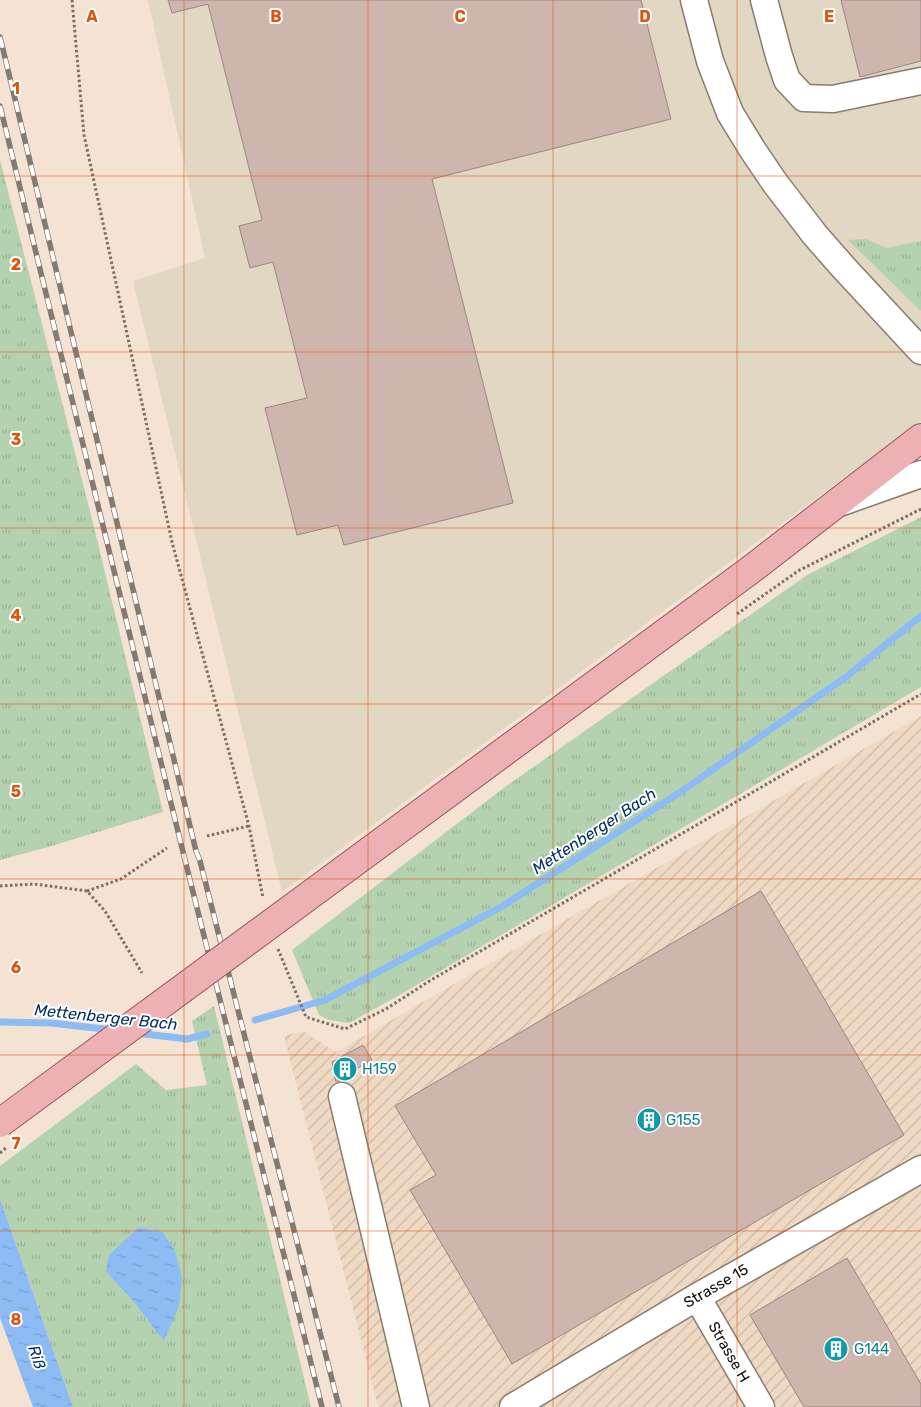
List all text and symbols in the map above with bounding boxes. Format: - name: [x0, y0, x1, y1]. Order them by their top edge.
- text: A: [86, 7, 98, 26]
- text: B: [270, 7, 282, 26]
- text: C: [454, 7, 466, 26]
- text: D: [639, 7, 651, 26]
- text: E: [824, 7, 834, 26]
- text: 1: [12, 79, 20, 98]
- text: 2: [11, 255, 21, 274]
- text: 3: [11, 430, 21, 449]
- text: 4: [11, 606, 22, 625]
- text: 5: [11, 782, 21, 801]
- water label: Mettenberger Bach: [529, 784, 659, 878]
- text: 6: [11, 958, 21, 977]
- water label: Mettenberger Bach: [33, 1000, 179, 1034]
- building icon: H159: [332, 1056, 358, 1082]
- place label: H159: [362, 1060, 397, 1078]
- building icon: G155: [636, 1107, 662, 1133]
- place label: G155: [666, 1111, 701, 1129]
- text: 7: [11, 1134, 21, 1153]
- street label: Strasse 15: [680, 1260, 752, 1312]
- text: 8: [11, 1310, 22, 1329]
- street label: Strasse H: [704, 1318, 754, 1386]
- building icon: G144: [823, 1336, 849, 1362]
- place label: G144: [854, 1340, 889, 1358]
- water label: Riß: [24, 1343, 50, 1372]

